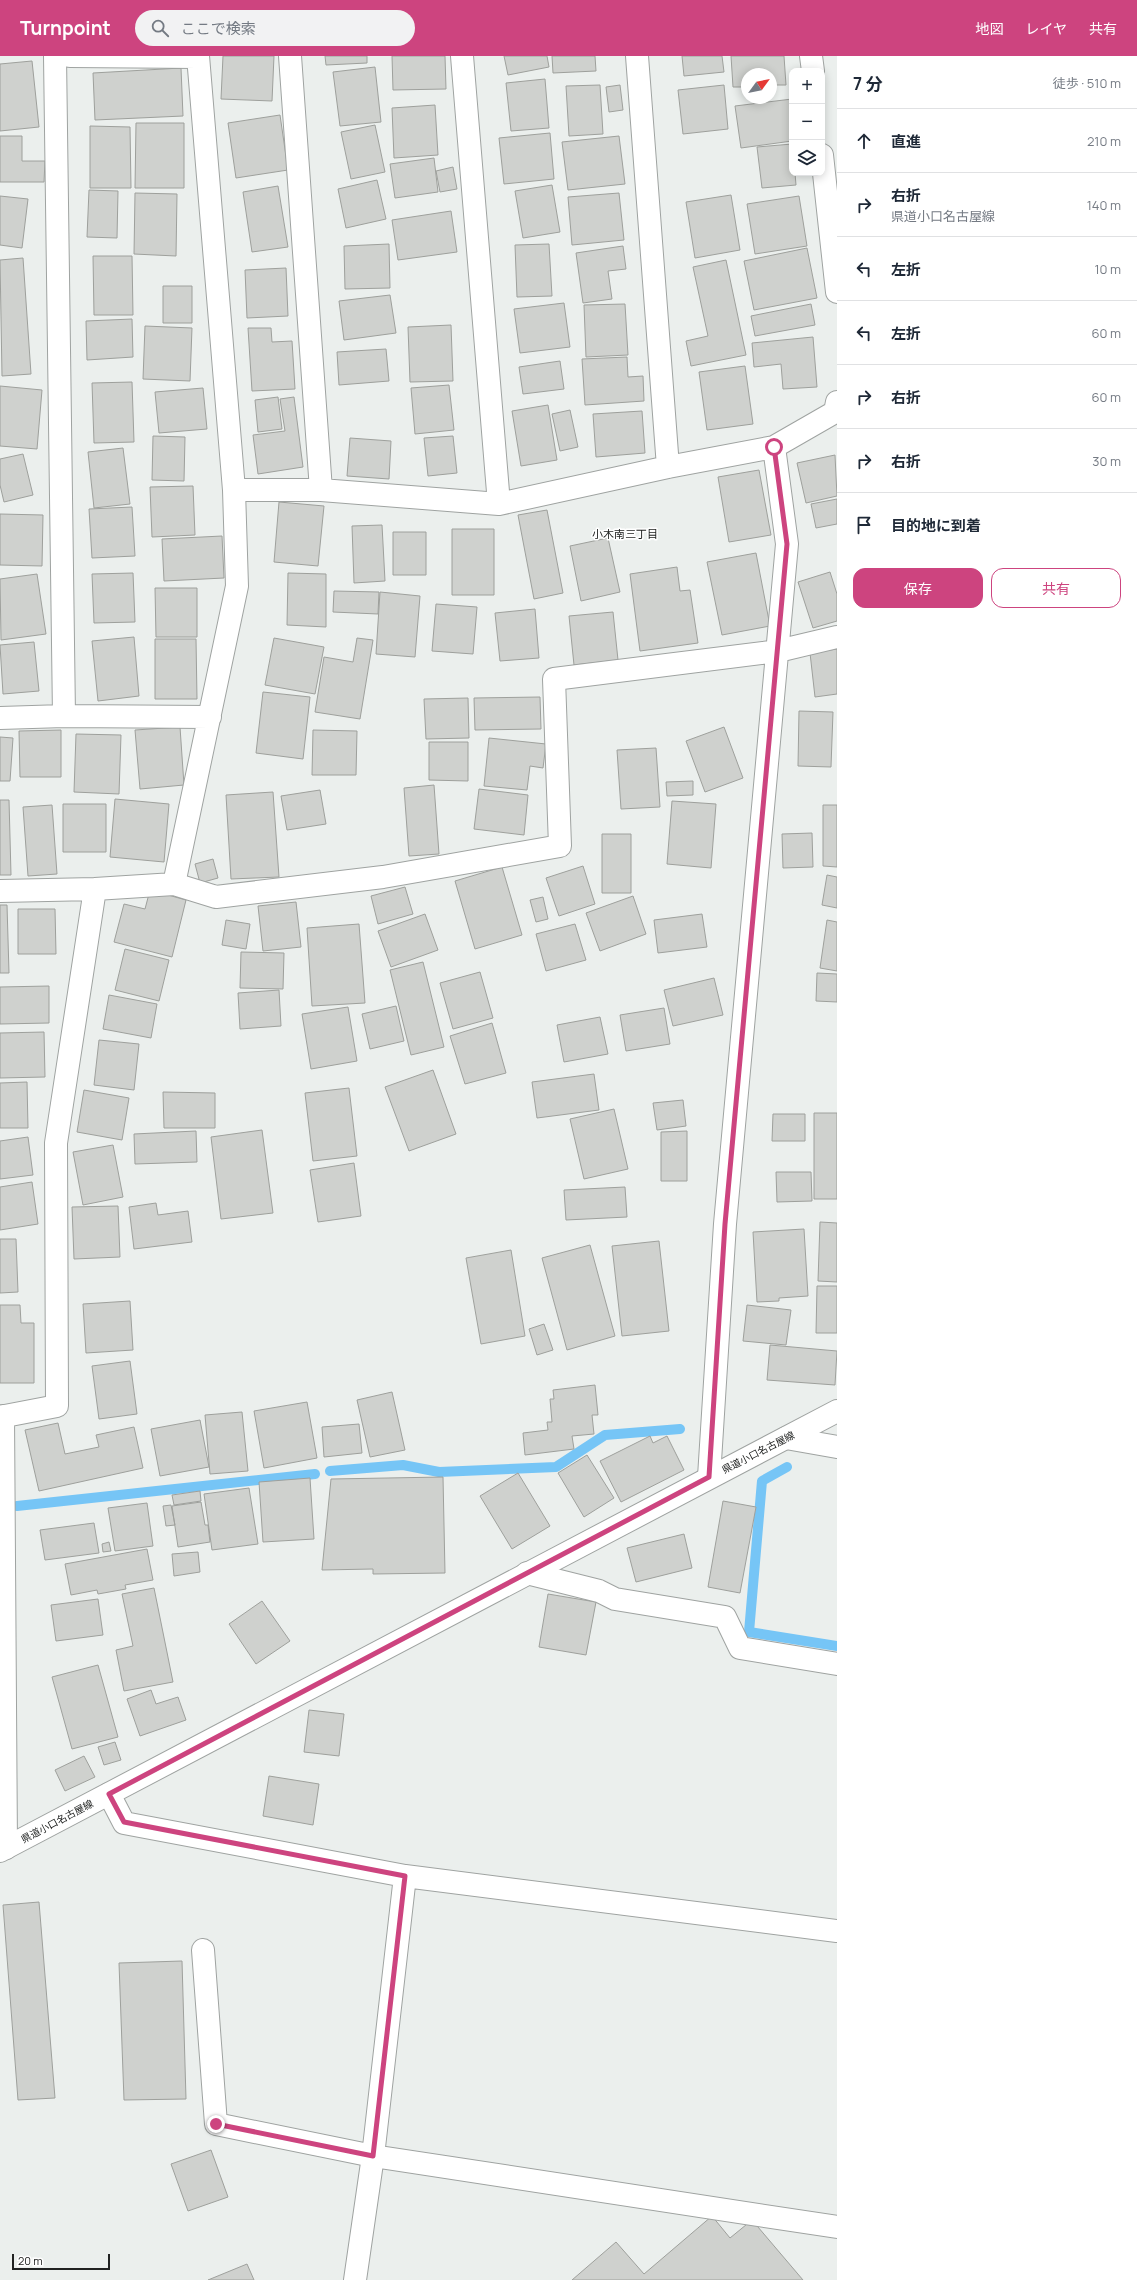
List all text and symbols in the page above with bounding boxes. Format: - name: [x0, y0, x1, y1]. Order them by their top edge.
- search box: [135, 10, 415, 46]
- text: Turnpoint: [20, 15, 111, 41]
- icon: search: [149, 17, 171, 39]
- text: ここで検索: [181, 18, 256, 39]
- text: 地図: [975, 19, 1003, 38]
- text: レイヤ: [1025, 19, 1067, 38]
- text: 共有: [1089, 19, 1117, 38]
- north arrow: [741, 68, 777, 104]
- map controls: [789, 68, 825, 176]
- button: +: [789, 68, 825, 104]
- text: 7 分: [853, 72, 882, 95]
- text: 徒歩 · 510 m: [1053, 74, 1121, 92]
- button: −: [789, 104, 825, 140]
- icon: ahead: [853, 130, 875, 152]
- text: 直進: [891, 131, 921, 152]
- text: 210 m: [1087, 132, 1121, 150]
- button: layers: [789, 140, 825, 176]
- text: 右折: [891, 185, 921, 206]
- icon: right: [853, 194, 875, 216]
- text: 140 m: [1087, 196, 1121, 214]
- text: 県道小口名古屋線: [891, 207, 995, 225]
- icon: left: [853, 258, 875, 280]
- text: 左折: [891, 259, 921, 280]
- text: 10 m: [1094, 260, 1121, 278]
- icon: left: [853, 322, 875, 344]
- text: 左折: [891, 323, 921, 344]
- text: 60 m: [1091, 324, 1121, 342]
- icon: right: [853, 386, 875, 408]
- text: 右折: [891, 387, 921, 408]
- text: 60 m: [1091, 388, 1121, 406]
- route start: [765, 438, 783, 456]
- icon: right: [853, 450, 875, 472]
- text: 右折: [891, 451, 921, 472]
- text: 30 m: [1092, 452, 1121, 470]
- icon: arrive: [853, 514, 875, 536]
- text: 目的地に到着: [891, 515, 981, 536]
- district label: 小木南三丁目: [592, 526, 658, 541]
- button: 保存: [853, 568, 983, 608]
- button: 共有: [991, 568, 1121, 608]
- street label: 県道小口名古屋線: [719, 1428, 797, 1476]
- street label: 県道小口名古屋線: [18, 1796, 96, 1846]
- route end: [207, 2115, 225, 2133]
- scale bar: [12, 2252, 110, 2271]
- text: 20 m: [18, 2253, 43, 2268]

